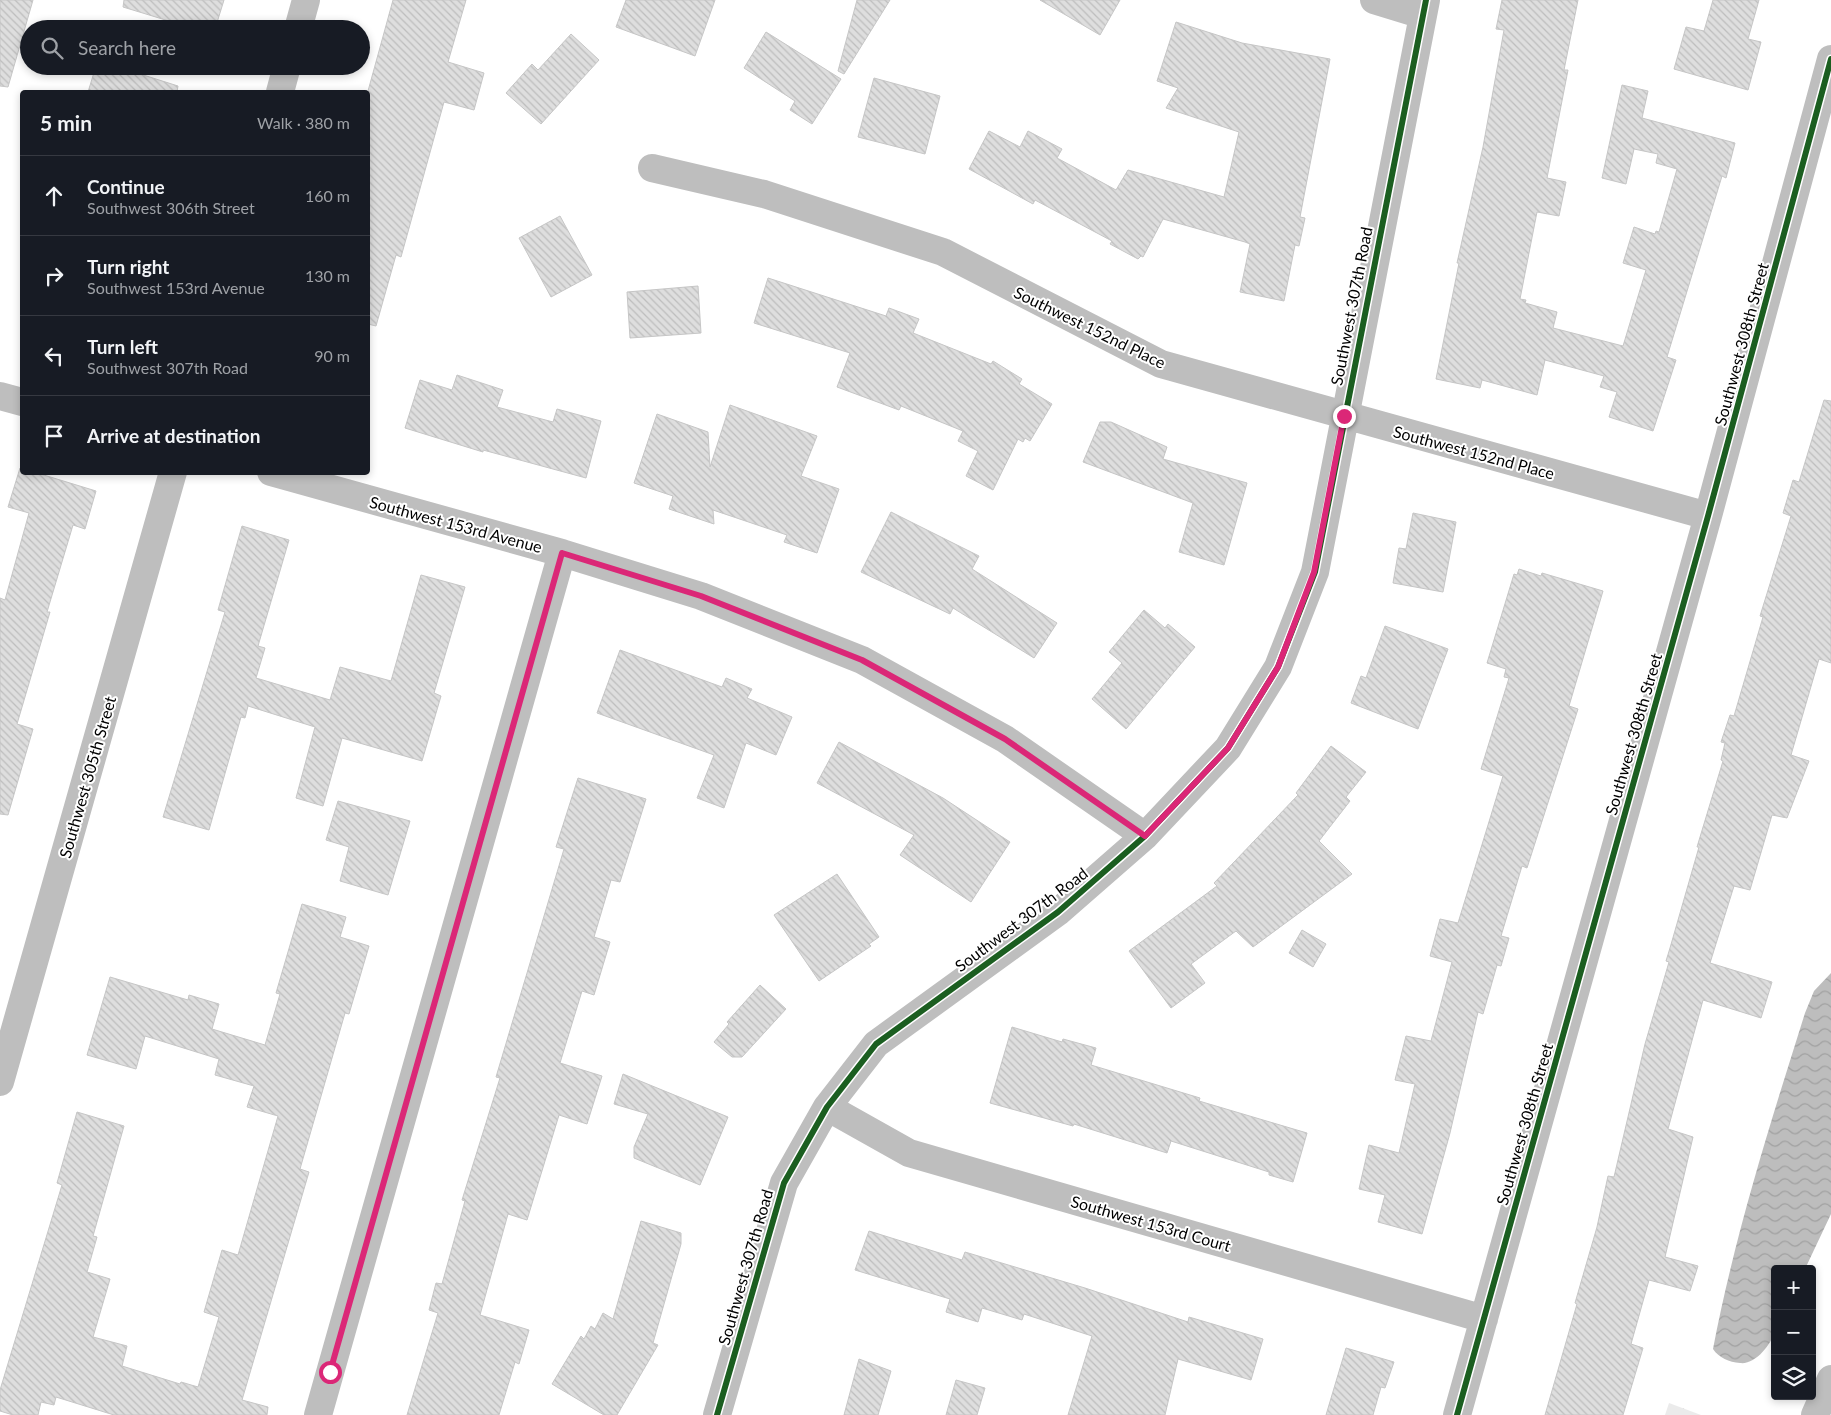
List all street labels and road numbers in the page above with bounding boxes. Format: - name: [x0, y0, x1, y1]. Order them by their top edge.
- street label: Southwest 307th Road: [1326, 225, 1376, 387]
- street label: Southwest 308th Street: [1710, 260, 1772, 427]
- street label: Southwest 152nd Place: [1011, 282, 1169, 372]
- street label: Southwest 152nd Place: [1391, 421, 1557, 483]
- street label: Southwest 153rd Avenue: [368, 492, 544, 556]
- street label: Southwest 308th Street: [1601, 651, 1665, 817]
- street label: Southwest 305th Street: [55, 694, 119, 860]
- street label: Southwest 307th Road: [951, 863, 1091, 975]
- street label: Southwest 308th Street: [1492, 1041, 1556, 1207]
- street label: Southwest 307th Road: [714, 1187, 776, 1347]
- street label: Southwest 153rd Court: [1069, 1191, 1233, 1255]

